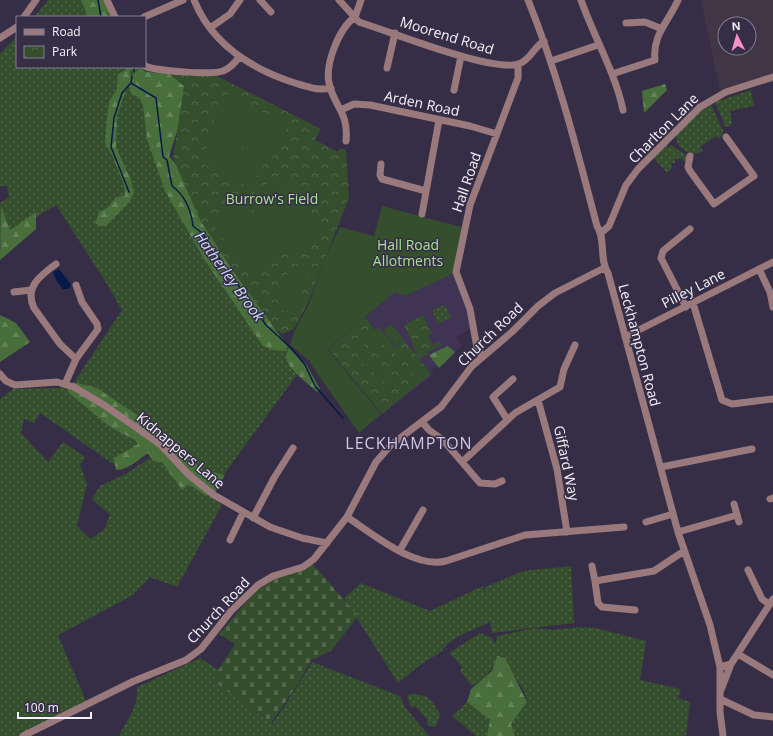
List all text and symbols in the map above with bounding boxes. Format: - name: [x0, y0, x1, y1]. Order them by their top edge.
- street label: Moorend Road: [398, 12, 496, 58]
- legend: [16, 16, 146, 68]
- north arrow: [717, 16, 757, 56]
- text: N: [731, 18, 741, 33]
- text: Road: [52, 23, 81, 40]
- text: Park: [52, 43, 78, 60]
- street label: Arden Road: [383, 86, 461, 120]
- street label: Charlton Lane: [624, 89, 702, 167]
- street label: Hall Road: [447, 149, 485, 215]
- park label: Burrow's Field: [226, 189, 318, 208]
- water label: Hatherley Brook: [191, 227, 270, 326]
- park label: Hall Road Allotments: [373, 235, 444, 270]
- street label: Pilley Lane: [658, 264, 728, 312]
- street label: Leckhampton Road: [614, 282, 666, 408]
- street label: Church Road: [453, 298, 527, 370]
- street label: Kidnappers Lane: [133, 407, 229, 493]
- street label: Giffard Way: [550, 424, 584, 503]
- district label: LECKHAMPTON: [345, 432, 473, 454]
- street label: Church Road: [182, 573, 254, 647]
- scale bar: [18, 694, 91, 720]
- text: 100 m: [24, 699, 59, 716]

